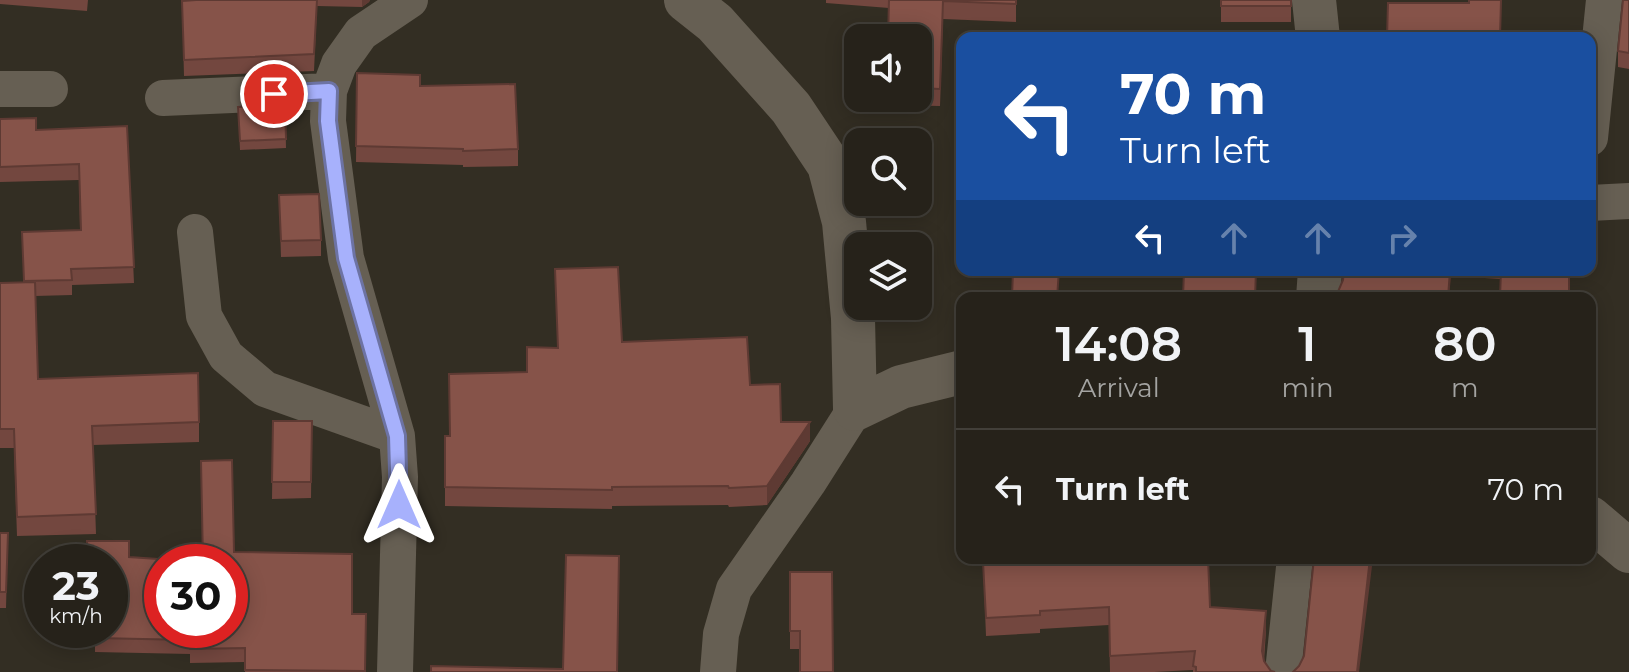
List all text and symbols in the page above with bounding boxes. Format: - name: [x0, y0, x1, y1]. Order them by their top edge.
- map controls: [844, 24, 932, 320]
- button: sound: [844, 24, 932, 112]
- pin: [240, 60, 308, 128]
- text: 70 m: [1120, 60, 1266, 128]
- icon: left: [988, 64, 1092, 168]
- icon: arrive: [252, 72, 296, 116]
- button: search: [844, 128, 932, 216]
- text: Turn left: [1120, 128, 1271, 172]
- icon: left: [1128, 216, 1172, 260]
- icon: ahead: [1212, 216, 1256, 260]
- icon: ahead: [1296, 216, 1340, 260]
- icon: right: [1380, 216, 1424, 260]
- button: layers: [844, 232, 932, 320]
- text: 14:08: [1055, 315, 1182, 373]
- text: 1: [1298, 315, 1317, 373]
- text: 80: [1433, 315, 1497, 373]
- text: Arrival: [1078, 372, 1160, 404]
- text: min: [1281, 372, 1334, 404]
- text: m: [1451, 372, 1479, 404]
- position arrow: [357, 463, 441, 547]
- icon: left: [988, 467, 1032, 511]
- text: Turn left: [1056, 471, 1189, 508]
- text: 70 m: [1487, 471, 1564, 508]
- speed limit sign: 30: [144, 544, 248, 648]
- text: 23: [52, 561, 100, 610]
- text: km/h: [49, 604, 103, 628]

